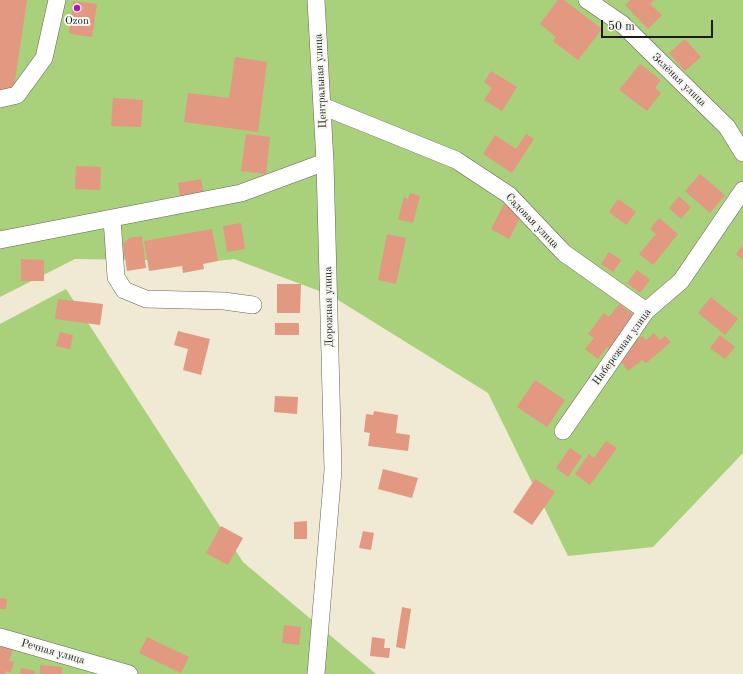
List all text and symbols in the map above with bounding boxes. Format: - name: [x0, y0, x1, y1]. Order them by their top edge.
- marker: Ozon: [72, 3, 82, 13]
- scale bar: [603, 12, 715, 38]
- place label: Ozon: [65, 14, 89, 28]
- text: 50 m: [608, 21, 635, 33]
- street label: Центральная улица: [312, 33, 330, 129]
- street label: Зелёная улица: [649, 51, 709, 109]
- street label: Садовая улица: [502, 191, 562, 251]
- street label: Дорожная улица: [322, 266, 336, 348]
- street label: Набережная улица: [590, 306, 654, 388]
- street label: Речная улица: [20, 637, 86, 667]

